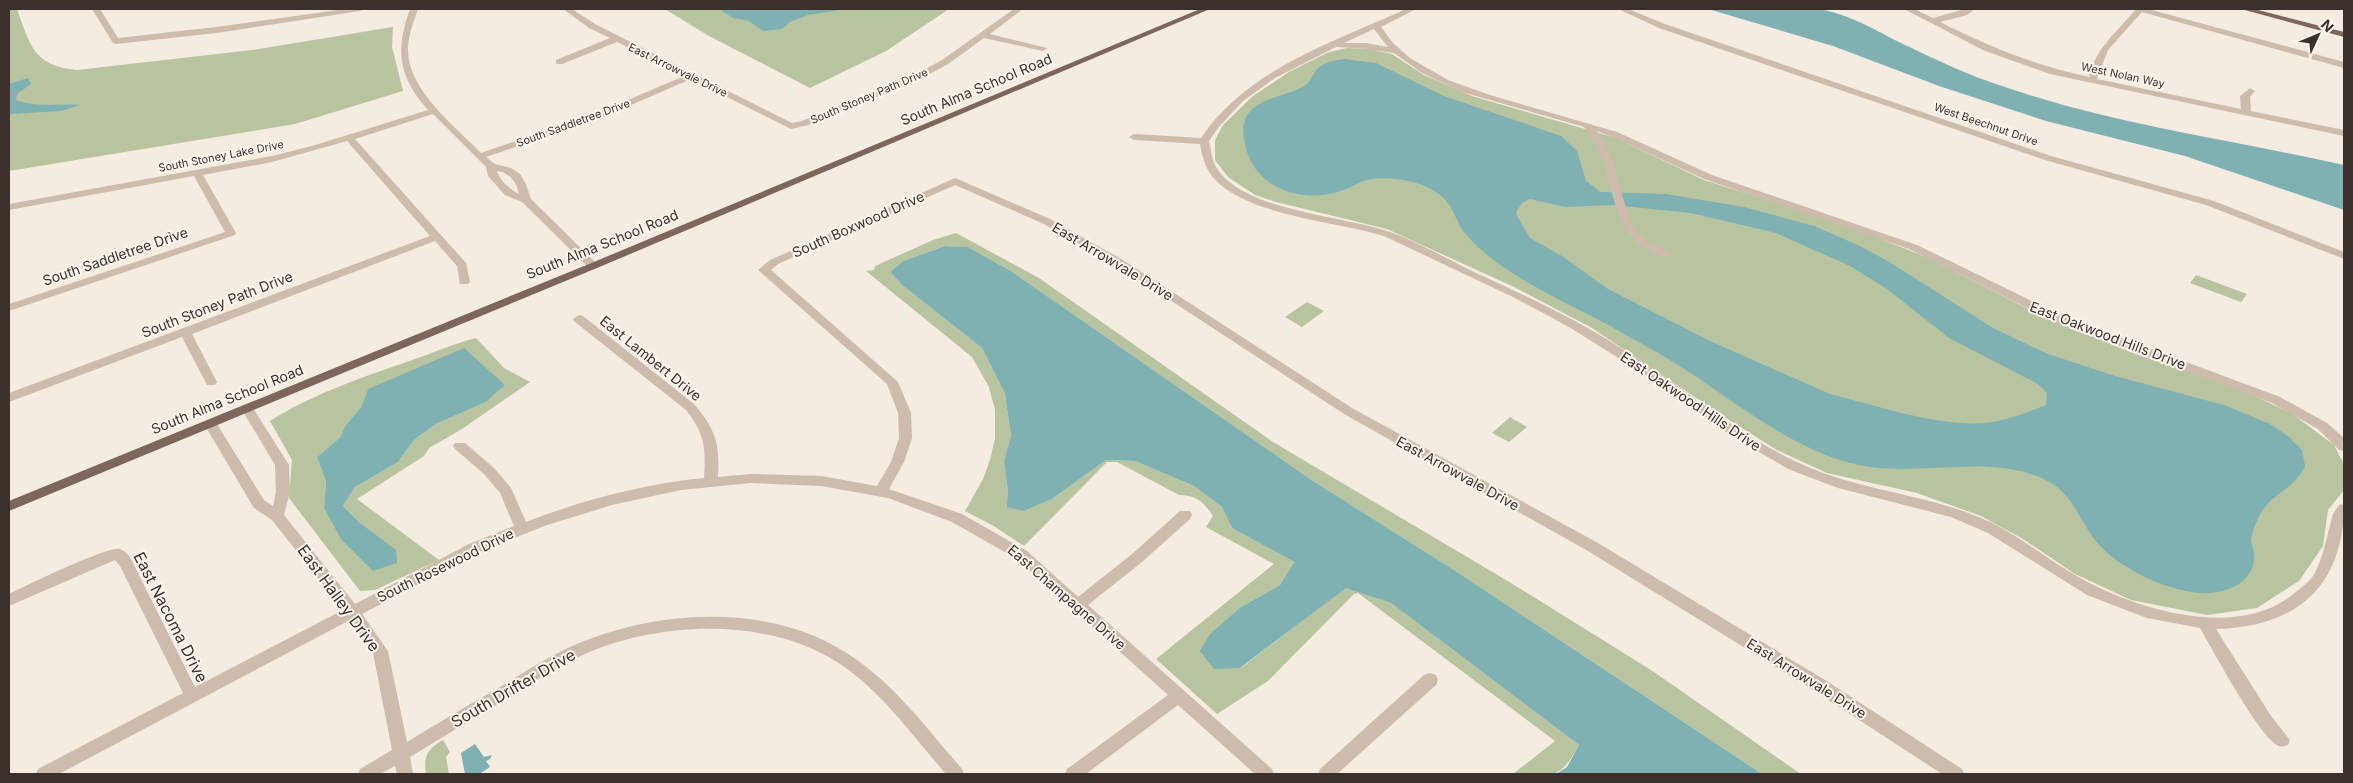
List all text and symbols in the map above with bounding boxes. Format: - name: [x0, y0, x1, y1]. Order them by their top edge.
- north arrow: [2293, 10, 2343, 60]
- text: N: [2318, 16, 2338, 35]
- street label: East Arrowvale Drive: [626, 40, 730, 100]
- street label: South Alma School Road: [898, 49, 1054, 129]
- street label: West Nolan Way: [2080, 59, 2166, 91]
- street label: South Stoney Path Drive: [808, 65, 930, 127]
- street label: South Saddletree Drive: [514, 96, 632, 150]
- street label: West Beechnut Drive: [1932, 100, 2040, 148]
- street label: South Stoney Lake Drive: [157, 137, 285, 175]
- street label: South Boxwood Drive: [789, 187, 927, 261]
- street label: South Alma School Road: [523, 206, 681, 282]
- street label: East Arrowvale Drive: [1050, 218, 1176, 304]
- street label: South Saddletree Drive: [40, 223, 190, 289]
- street label: South Stoney Path Drive: [139, 267, 295, 341]
- street label: East Oakwood Hills Drive: [2028, 297, 2188, 373]
- street label: East Lambert Drive: [597, 312, 705, 404]
- street label: East Oakwood Hills Drive: [1618, 348, 1764, 454]
- street label: South Alma School Road: [148, 361, 306, 437]
- street label: East Arrowvale Drive: [1394, 432, 1522, 514]
- street label: South Rosewood Drive: [374, 524, 516, 606]
- street label: East Halley Drive: [293, 540, 385, 656]
- street label: East Champagne Drive: [1004, 541, 1130, 653]
- street label: East Nacoma Drive: [129, 548, 213, 686]
- street label: East Arrowvale Drive: [1744, 634, 1870, 722]
- street label: South Drifter Drive: [447, 644, 579, 732]

